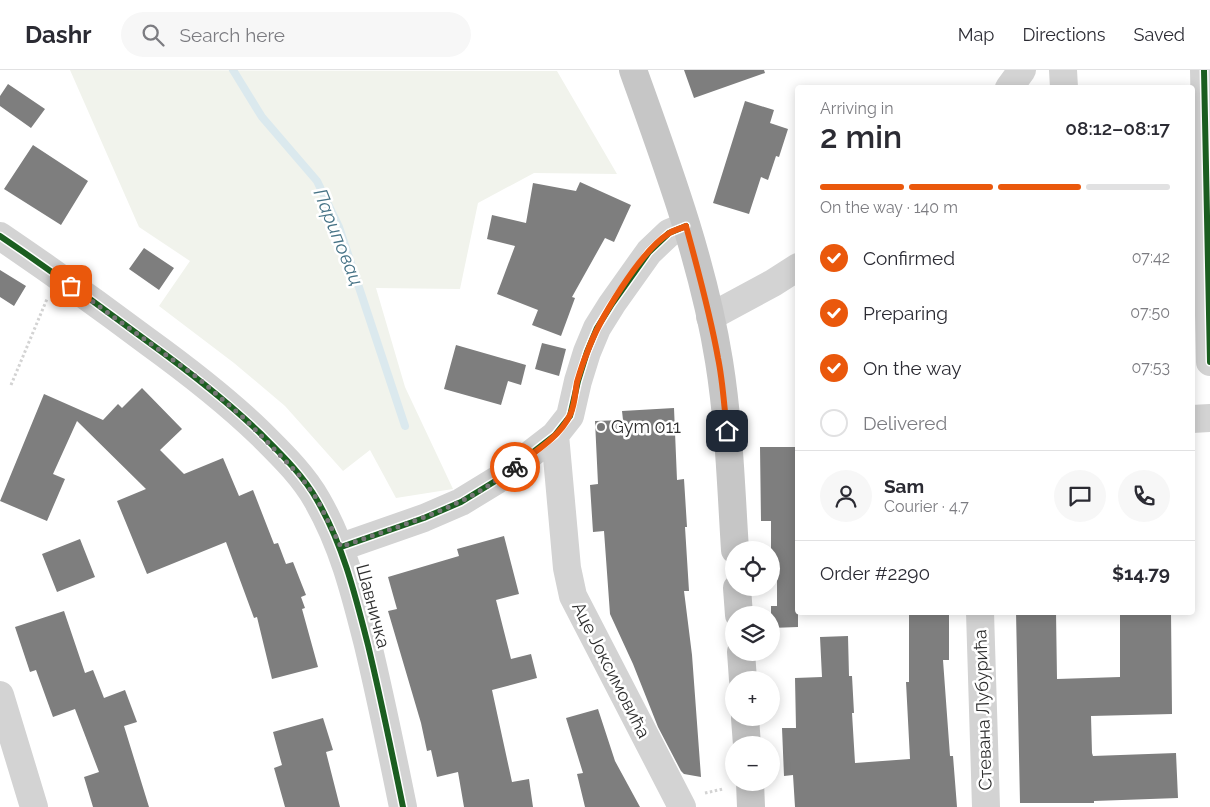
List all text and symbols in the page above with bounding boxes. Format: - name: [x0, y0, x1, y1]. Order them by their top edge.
- search box: [121, 12, 471, 57]
- text: Dashr: [25, 20, 91, 49]
- icon: search: [139, 21, 167, 49]
- text: Search here: [179, 24, 285, 46]
- text: Map: [958, 24, 994, 45]
- text: Directions: [1022, 24, 1106, 45]
- text: Saved: [1134, 24, 1185, 45]
- text: Arriving in: [820, 99, 894, 118]
- text: 08:12–08:17: [1065, 117, 1170, 139]
- text: 2 min: [820, 118, 902, 155]
- water label: Париповац: [310, 185, 368, 289]
- text: On the way · 140 m: [820, 198, 958, 217]
- icon: check: [820, 244, 848, 272]
- text: Confirmed: [863, 247, 955, 269]
- text: 07:42: [1132, 248, 1170, 267]
- pin: [50, 265, 92, 307]
- icon: bag: [57, 272, 85, 300]
- icon: check: [820, 299, 848, 327]
- text: Preparing: [863, 302, 948, 324]
- text: 07:50: [1130, 303, 1170, 322]
- icon: check: [820, 354, 848, 382]
- text: On the way: [863, 357, 962, 379]
- text: 07:53: [1131, 358, 1170, 377]
- pin: [706, 410, 748, 452]
- text: Delivered: [863, 412, 947, 434]
- place label: Gym 011: [611, 416, 681, 437]
- icon: home: [713, 417, 741, 445]
- marker: Gym 011: [595, 421, 607, 433]
- courier: [490, 442, 540, 492]
- icon: bike: [501, 453, 529, 481]
- button: person: [820, 470, 872, 522]
- button: chat: [1054, 470, 1106, 522]
- button: phone: [1118, 470, 1170, 522]
- text: Sam: [884, 475, 924, 497]
- text: Courier · 4.7: [884, 497, 969, 516]
- map controls: [725, 541, 780, 791]
- button: locate: [725, 541, 780, 596]
- street label: Шавничка: [352, 562, 395, 650]
- text: Order #2290: [820, 562, 930, 584]
- text: $14.79: [1112, 562, 1170, 584]
- street label: Аце Јоксимовића: [568, 598, 655, 741]
- button: layers: [725, 606, 780, 661]
- street label: Стевана Лубурића: [969, 629, 996, 791]
- button: +: [725, 671, 780, 726]
- button: −: [725, 736, 780, 791]

